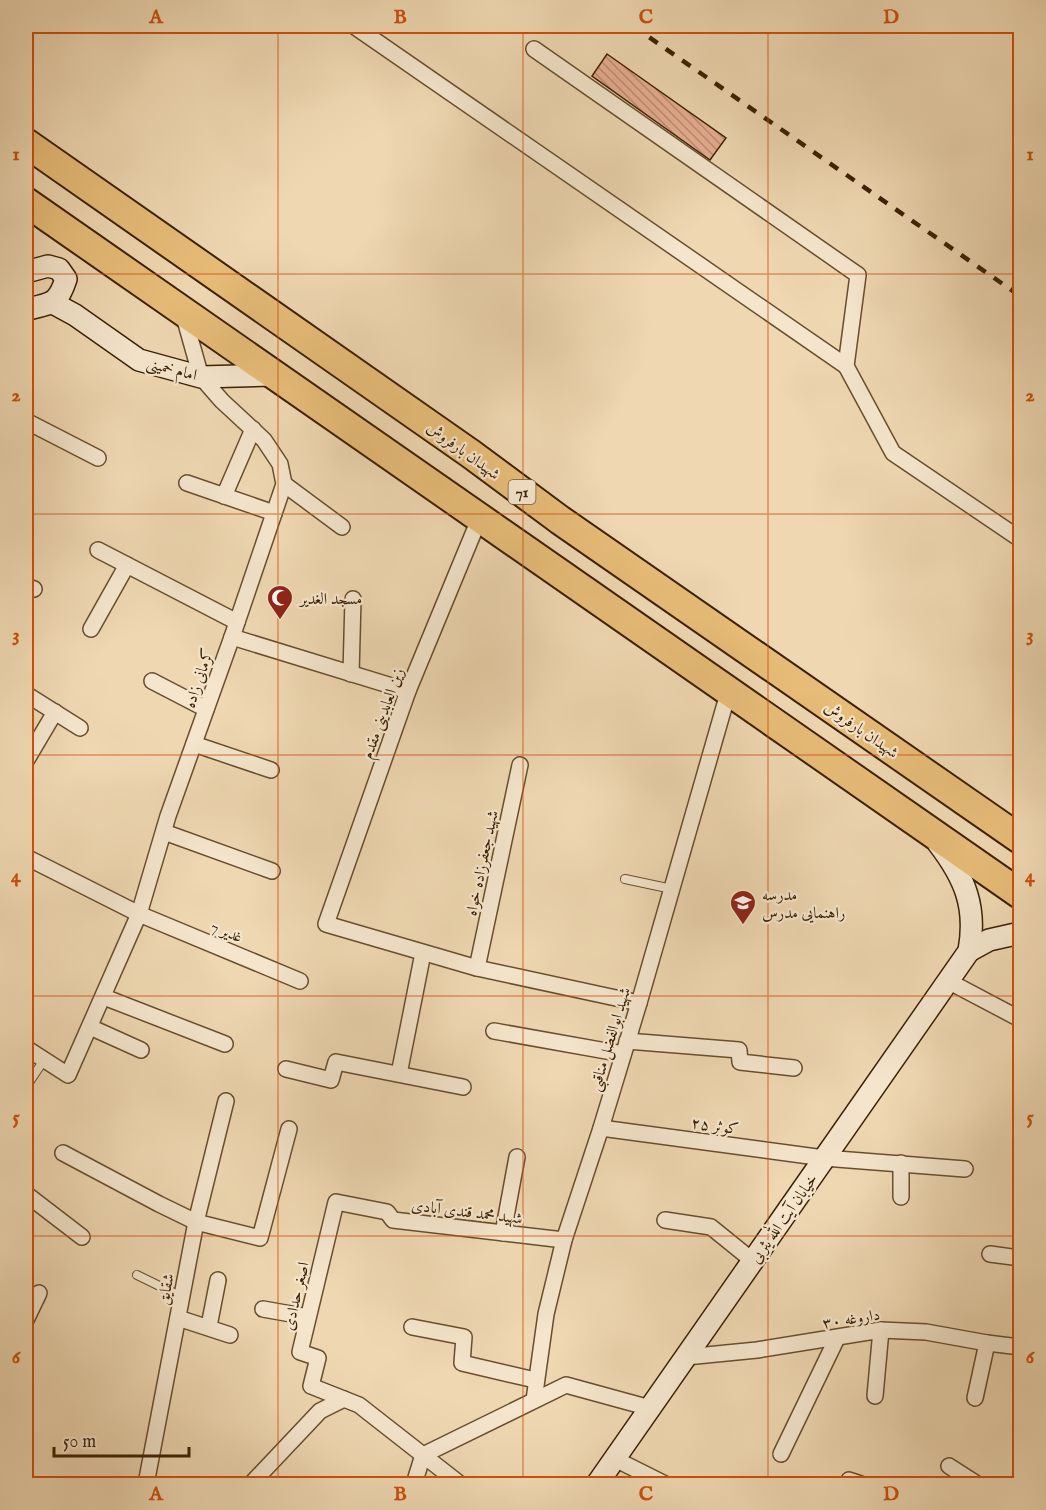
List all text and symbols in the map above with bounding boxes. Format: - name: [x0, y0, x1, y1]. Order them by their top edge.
- text: A: [148, 5, 164, 30]
- text: B: [393, 5, 407, 30]
- text: C: [639, 5, 653, 30]
- text: D: [883, 5, 899, 30]
- text: 1: [12, 142, 20, 167]
- text: 1: [1026, 142, 1034, 167]
- street label: امام خمینی: [143, 354, 199, 389]
- text: 2: [11, 383, 21, 408]
- text: 2: [1025, 383, 1035, 408]
- street label: شهیدان بارفروش: [422, 418, 503, 485]
- road number: 71: [508, 480, 536, 504]
- mosque icon: مسجد الغدیر: [265, 583, 295, 621]
- place label: مسجد الغدیر: [298, 590, 362, 610]
- text: 3: [12, 623, 20, 648]
- text: 3: [1026, 623, 1034, 648]
- street label: کرمانی زاده: [180, 646, 219, 711]
- street label: زین العابدینی مقدم: [358, 665, 412, 763]
- street label: شهیدان بارفروش: [820, 698, 902, 763]
- street label: شهید جعفرزاده خواه: [462, 809, 504, 918]
- text: 4: [11, 864, 22, 889]
- text: 4: [1025, 864, 1036, 889]
- place label: مدرسه راهنمایی مدرس: [762, 886, 845, 924]
- school or university icon: مدرسه راهنمایی مدرس: [728, 888, 758, 926]
- street label: غدیر 7: [208, 918, 245, 948]
- street label: شهید ابوالفضل مناقبی: [586, 985, 638, 1095]
- text: 5: [12, 1105, 20, 1130]
- text: 5: [1026, 1105, 1034, 1130]
- street label: کوثر ۲۵: [690, 1114, 740, 1140]
- street label: خیابان آیت الله یثربی: [743, 1168, 823, 1268]
- street label: شهید محمد قندی آبادی: [410, 1195, 524, 1230]
- street label: اصغر حدادی: [279, 1260, 315, 1333]
- street label: شقایق: [154, 1272, 180, 1307]
- street label: داروغه ۳۰: [821, 1306, 882, 1334]
- text: 6: [12, 1345, 22, 1370]
- text: 6: [1026, 1345, 1036, 1370]
- scale bar: [54, 1420, 189, 1458]
- text: 50 m: [63, 1431, 96, 1454]
- text: A: [148, 1482, 164, 1507]
- text: B: [393, 1482, 407, 1507]
- text: C: [639, 1482, 653, 1507]
- text: D: [883, 1482, 899, 1507]

